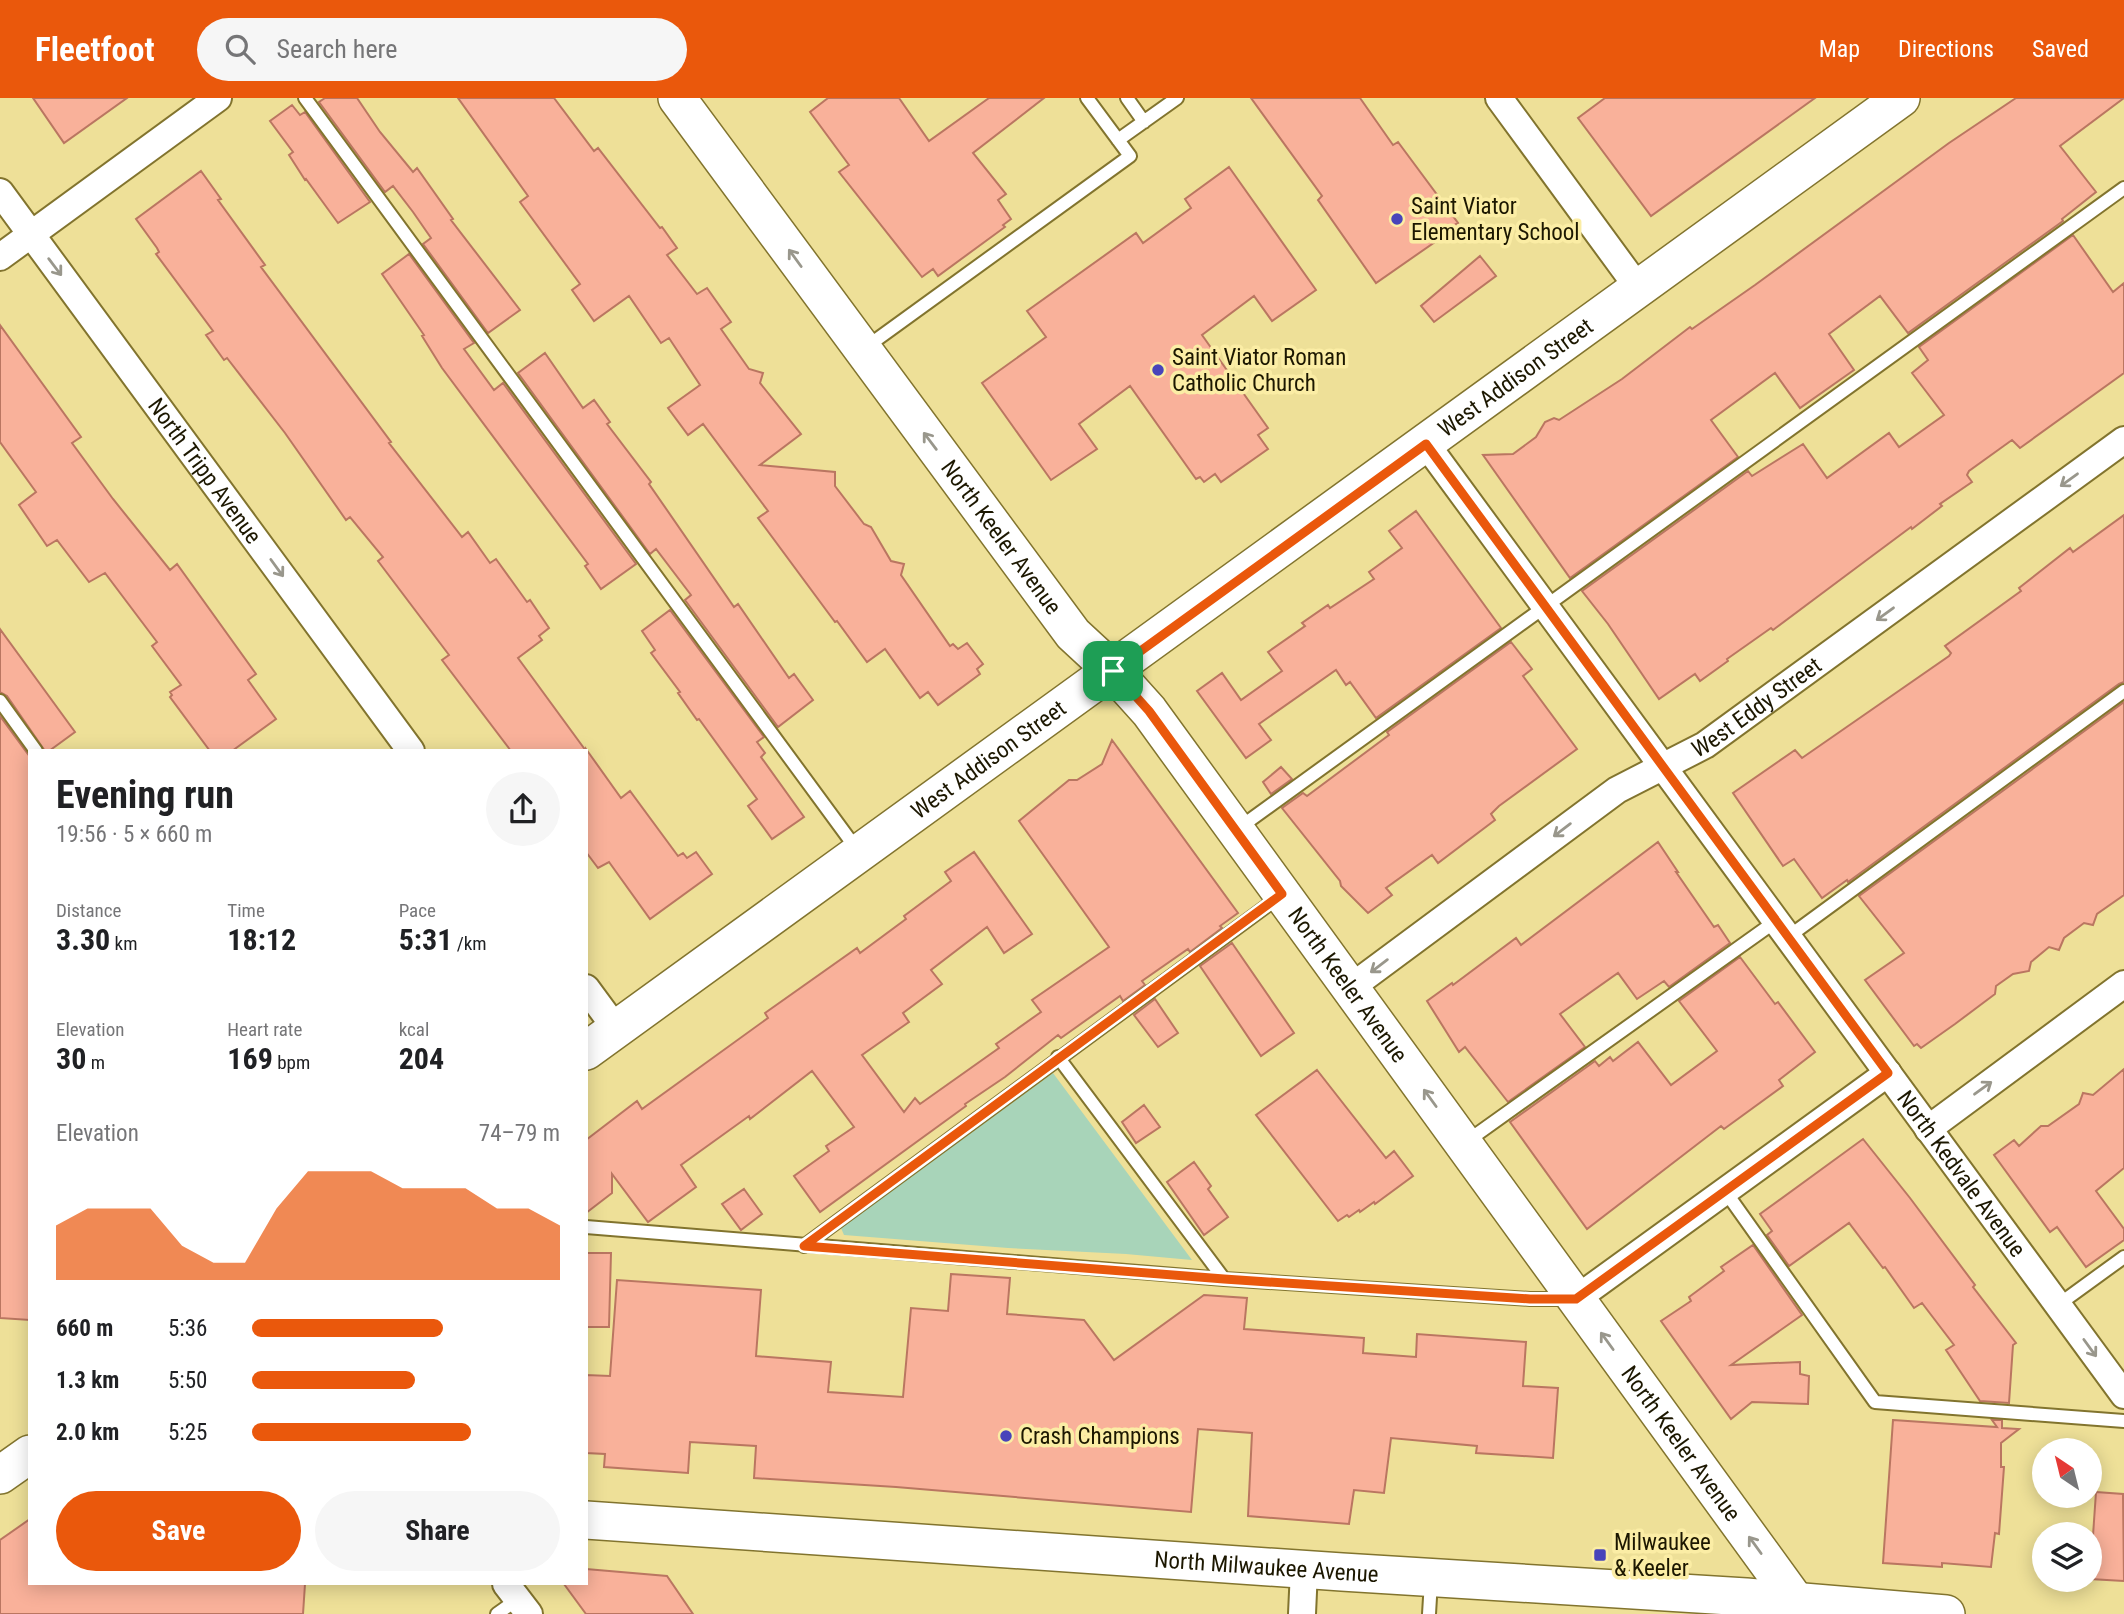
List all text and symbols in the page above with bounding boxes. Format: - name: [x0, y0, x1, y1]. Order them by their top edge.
- search box: [197, 18, 687, 81]
- text: Fleetfoot: [35, 30, 155, 69]
- icon: search: [221, 30, 259, 68]
- text: Search here: [277, 34, 397, 64]
- text: Map: [1819, 35, 1860, 63]
- text: Directions: [1898, 35, 1994, 63]
- text: Saved: [2032, 35, 2089, 63]
- place label: Saint Viator Elementary School: [1411, 193, 1580, 246]
- marker: Saint Viator Elementary School: [1389, 211, 1405, 227]
- one-way arrow: [787, 249, 802, 268]
- one-way arrow: [48, 257, 62, 276]
- street label: West Addison Street: [1433, 312, 1598, 442]
- place label: Saint Viator Roman Catholic Church: [1172, 344, 1346, 397]
- marker: Saint Viator Roman Catholic Church: [1150, 362, 1166, 378]
- street label: North Tripp Avenue: [143, 393, 267, 549]
- one-way arrow: [922, 433, 937, 451]
- street label: North Keeler Avenue: [936, 455, 1067, 620]
- one-way arrow: [2060, 473, 2079, 487]
- one-way arrow: [270, 558, 284, 577]
- one-way arrow: [1876, 607, 1895, 621]
- pin: [1083, 641, 1143, 701]
- street label: West Eddy Street: [1687, 651, 1827, 763]
- icon: arrive: [1094, 652, 1132, 690]
- street label: West Addison Street: [906, 694, 1071, 824]
- button: share: [486, 772, 560, 846]
- text: Evening run: [56, 773, 234, 817]
- text: 19:56 · 5 × 660 m: [56, 821, 212, 848]
- one-way arrow: [1553, 823, 1572, 838]
- text: Distance: [56, 899, 121, 922]
- text: Time: [227, 899, 265, 922]
- text: Pace: [399, 899, 436, 922]
- street label: North Keeler Avenue: [1283, 902, 1413, 1067]
- text: 3.30: [56, 922, 110, 957]
- text: 18:12: [227, 922, 296, 957]
- text: 5:31: [399, 922, 452, 957]
- text: km: [110, 932, 137, 955]
- text: /km: [452, 932, 487, 955]
- one-way arrow: [1370, 959, 1389, 973]
- text: Elevation: [56, 1018, 124, 1041]
- text: Heart rate: [227, 1018, 302, 1041]
- text: kcal: [399, 1018, 429, 1041]
- text: 30: [56, 1041, 86, 1076]
- text: 169: [227, 1041, 273, 1076]
- text: 204: [399, 1041, 444, 1076]
- text: m: [86, 1051, 105, 1074]
- text: bpm: [273, 1051, 310, 1074]
- one-way arrow: [1974, 1081, 1992, 1096]
- street label: North Kedvale Avenue: [1892, 1085, 2031, 1262]
- one-way arrow: [1423, 1089, 1437, 1108]
- text: Elevation: [56, 1120, 139, 1147]
- text: 74–79 m: [479, 1120, 560, 1147]
- text: 660 m: [56, 1315, 113, 1342]
- text: 5:36: [168, 1315, 207, 1342]
- one-way arrow: [1600, 1332, 1614, 1351]
- one-way arrow: [2082, 1338, 2097, 1357]
- street label: North Keeler Avenue: [1616, 1361, 1746, 1526]
- text: 1.3 km: [56, 1367, 119, 1394]
- text: 5:50: [168, 1367, 207, 1394]
- text: 2.0 km: [56, 1419, 119, 1446]
- text: 5:25: [168, 1419, 207, 1446]
- place label: Crash Champions: [1020, 1423, 1180, 1450]
- marker: Crash Champions: [998, 1428, 1014, 1444]
- north arrow: [2032, 1438, 2102, 1508]
- map controls: [2032, 1438, 2102, 1592]
- button: Save: [56, 1491, 301, 1571]
- button: Share: [315, 1491, 560, 1571]
- button: layers: [2032, 1522, 2102, 1592]
- place label: Milwaukee & Keeler: [1614, 1529, 1711, 1582]
- one-way arrow: [1748, 1536, 1763, 1555]
- street label: North Milwaukee Avenue: [1153, 1546, 1379, 1588]
- marker: Milwaukee & Keeler: [1592, 1547, 1608, 1563]

